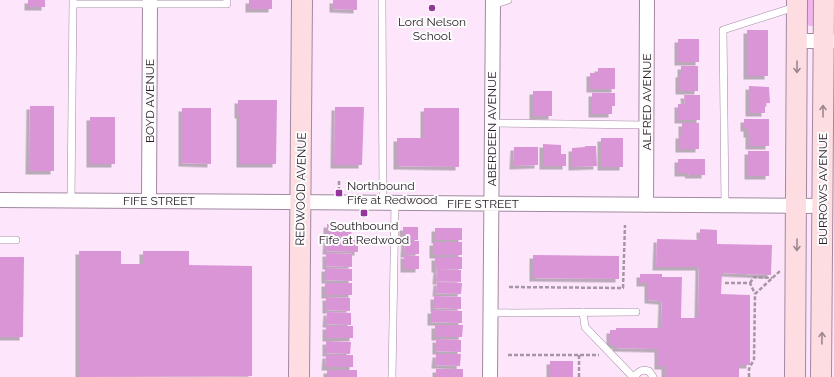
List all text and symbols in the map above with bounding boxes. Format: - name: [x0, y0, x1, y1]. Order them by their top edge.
- marker: Lord Nelson School: [427, 3, 437, 13]
- place label: Lord Nelson School: [398, 15, 466, 43]
- street label: ALFRED AVENUE: [640, 53, 654, 151]
- street label: BOYD AVENUE: [143, 59, 157, 143]
- one-way arrow: [793, 60, 801, 73]
- street label: ABERDEEN AVENUE: [485, 72, 499, 186]
- one-way arrow: [819, 105, 827, 118]
- street label: REDWOOD AVENUE: [293, 132, 309, 246]
- street label: BURROWS AVENUE: [816, 133, 830, 245]
- place label: Northbound Fife at Redwood: [347, 179, 438, 207]
- marker: Northbound Fife at Redwood: [334, 188, 344, 198]
- street label: FIFE STREET: [123, 194, 196, 208]
- street label: FIFE STREET: [447, 197, 520, 211]
- marker: Southbound Fife at Redwood: [359, 208, 369, 218]
- place label: Southbound Fife at Redwood: [319, 219, 409, 247]
- one-way arrow: [793, 238, 801, 251]
- one-way arrow: [818, 332, 826, 345]

